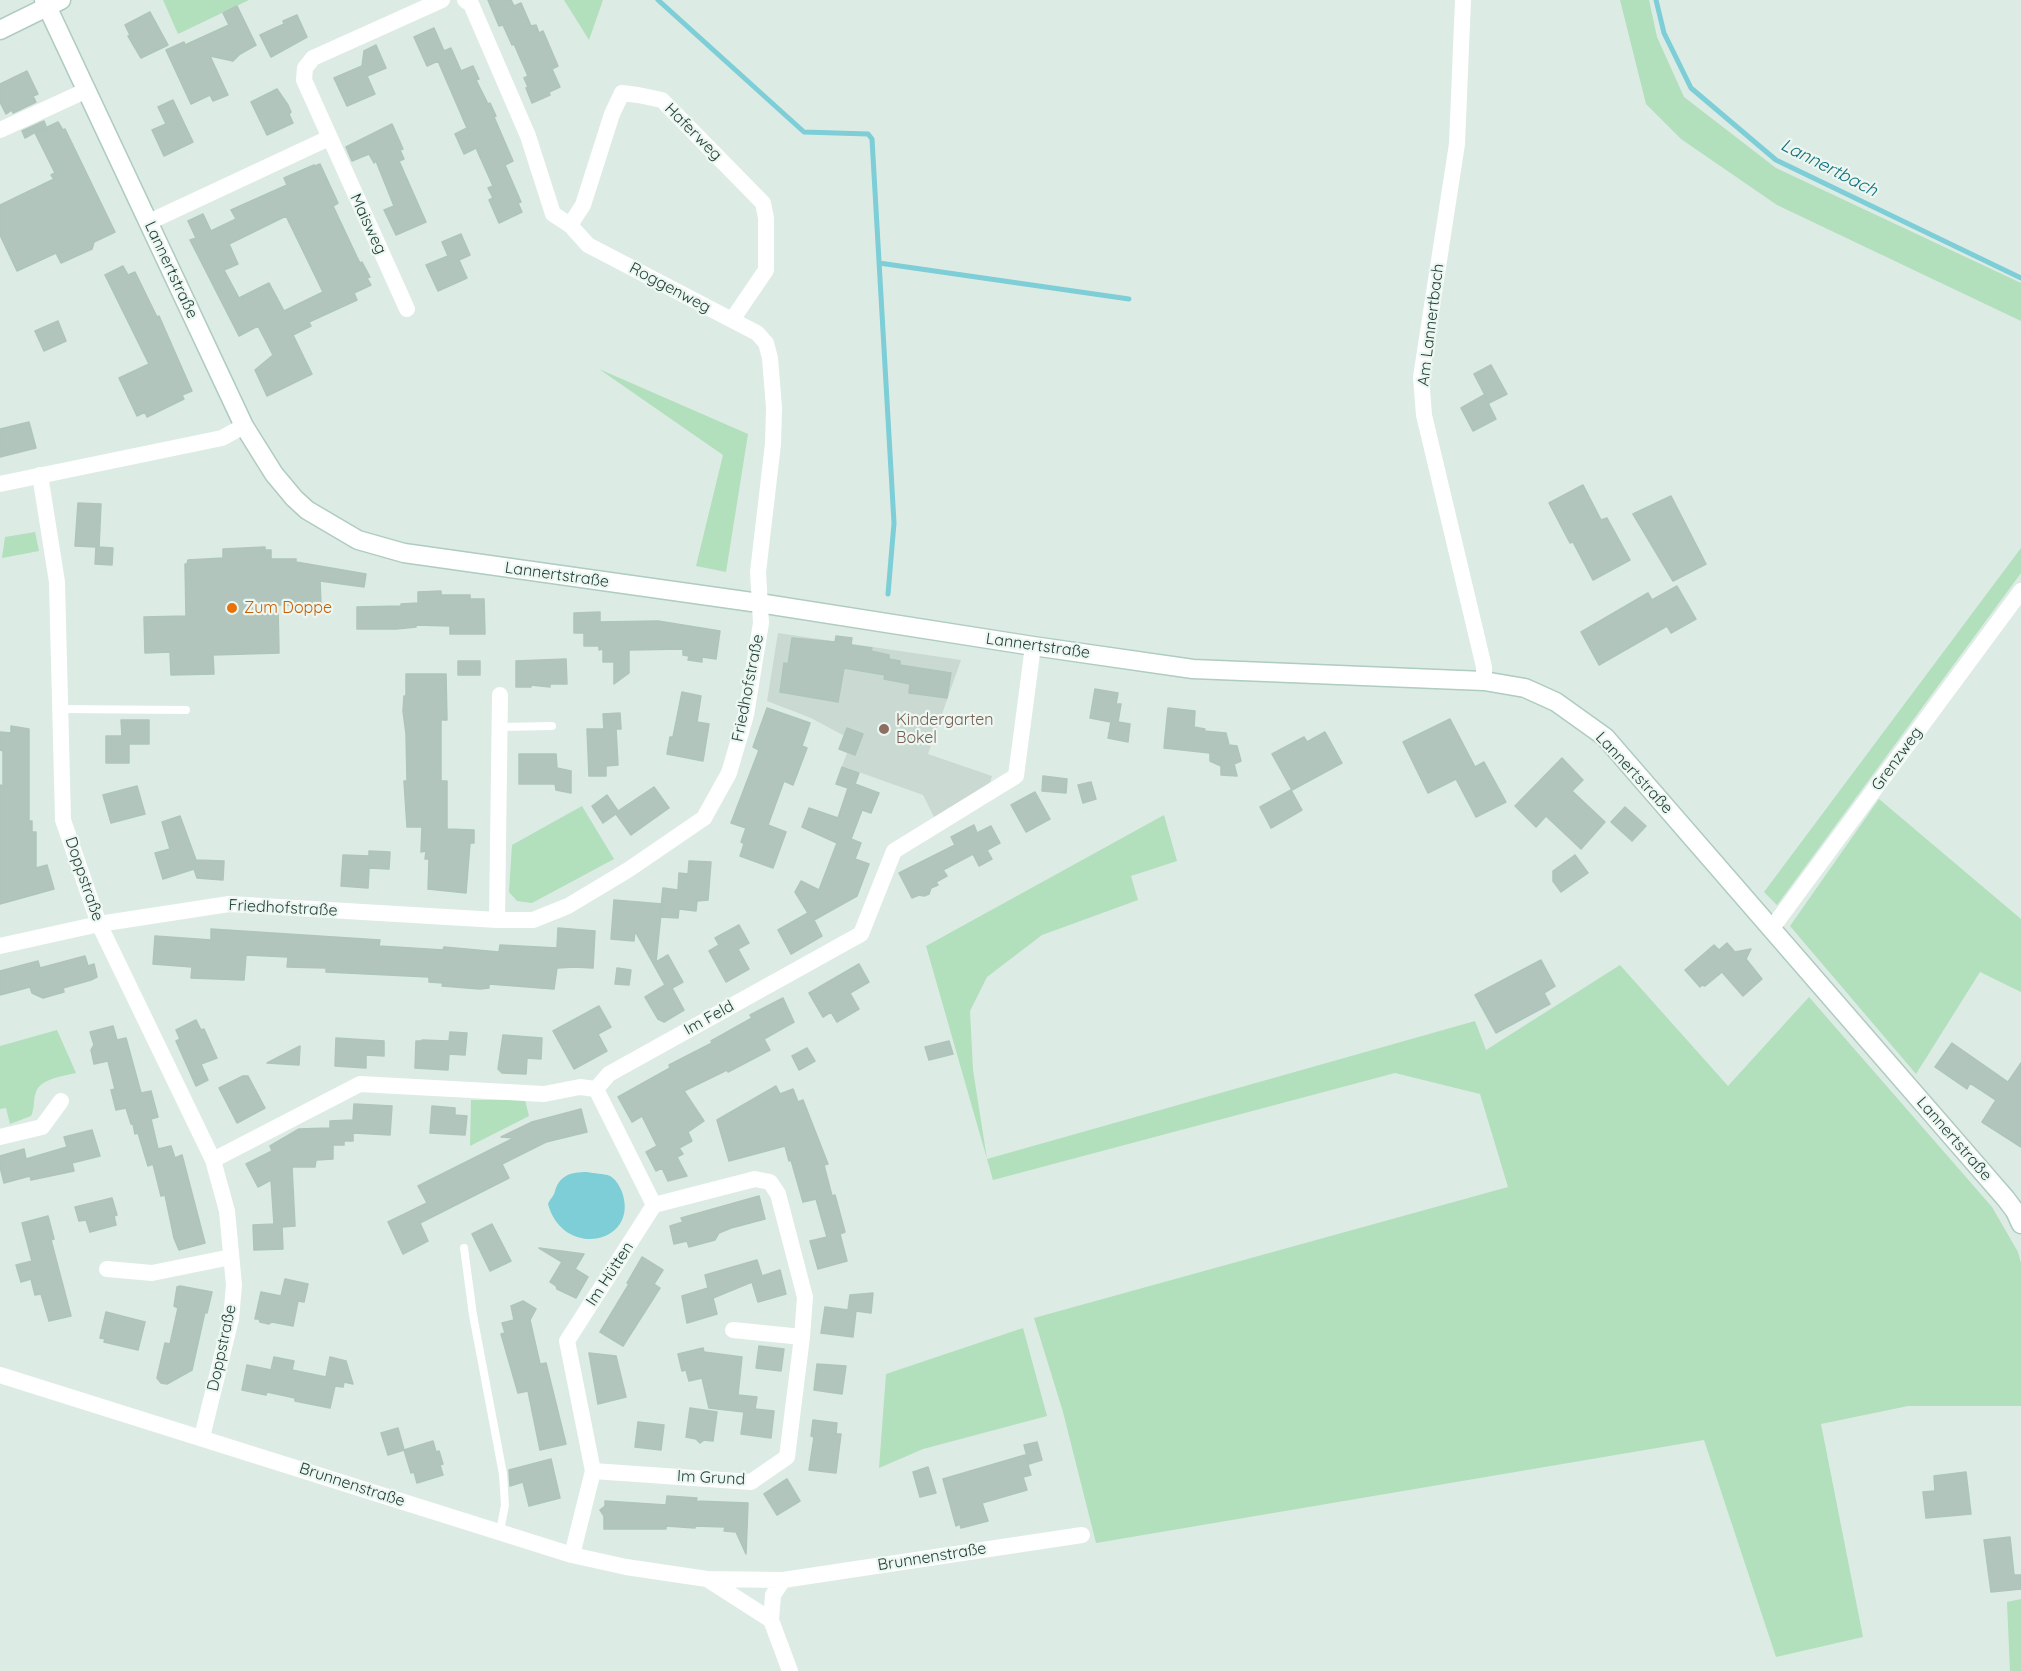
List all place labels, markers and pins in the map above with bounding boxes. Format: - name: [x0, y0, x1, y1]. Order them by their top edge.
- place label: Zum Doppe: [244, 598, 332, 618]
- marker: Zum Doppe: [225, 601, 239, 615]
- place label: Kindergarten Bokel: [896, 710, 994, 748]
- marker: Kindergarten Bokel: [877, 722, 891, 736]

